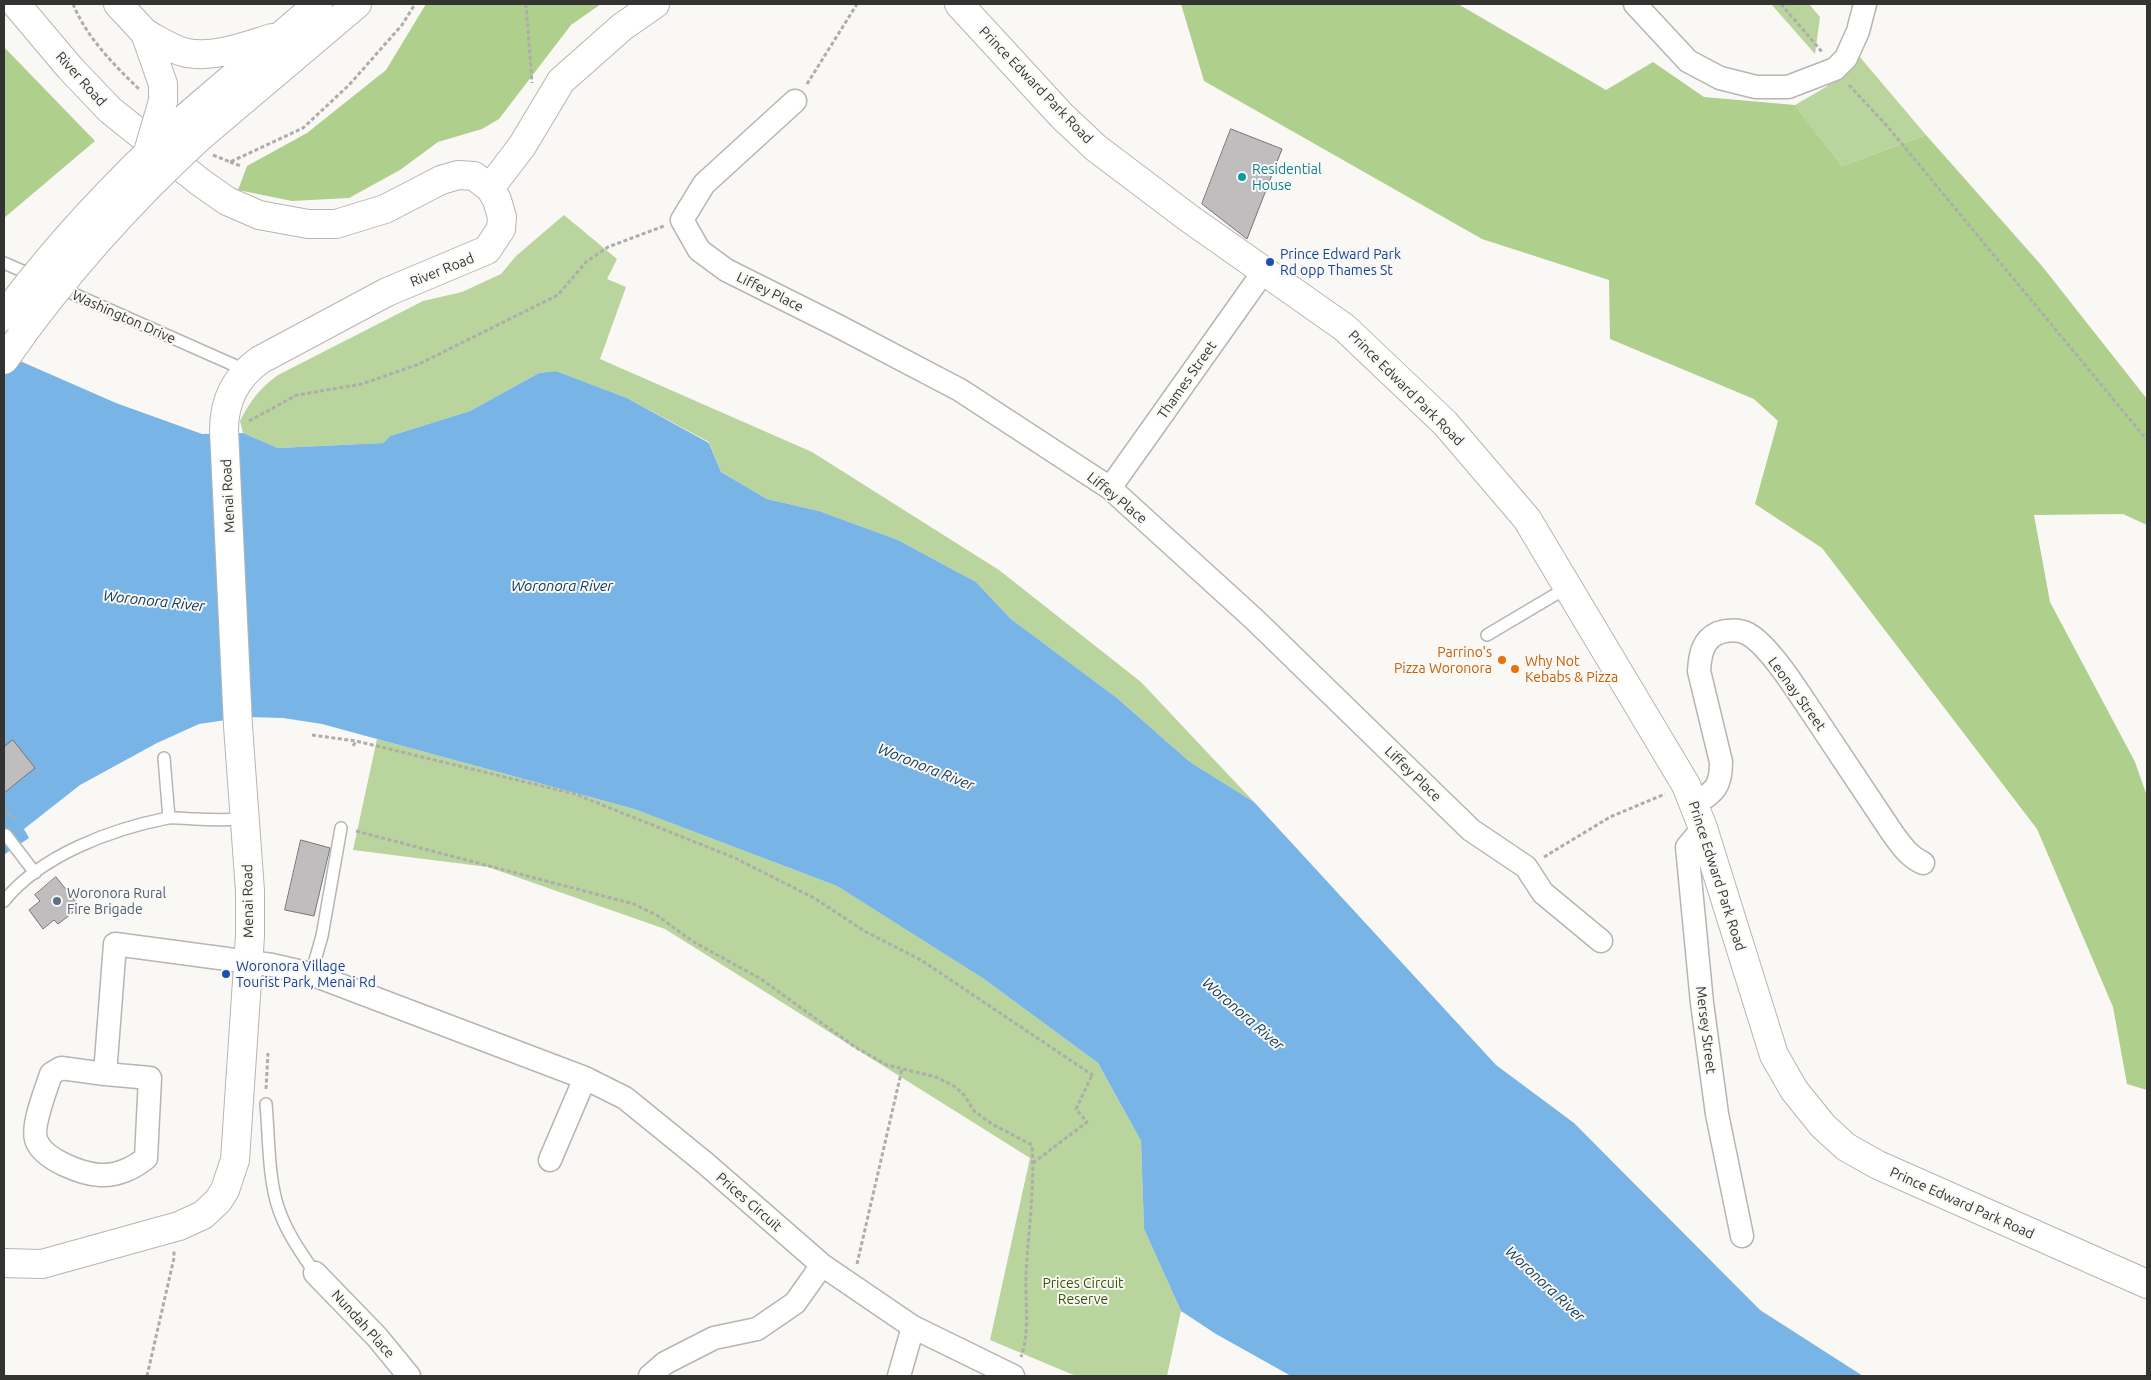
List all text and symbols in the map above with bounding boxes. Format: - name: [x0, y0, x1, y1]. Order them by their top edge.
- street label: Prince Edward Park Road: [976, 23, 1096, 147]
- street label: River Road: [52, 48, 110, 110]
- place label: Residential House: [1252, 161, 1322, 193]
- marker: Residential House: [1236, 171, 1248, 183]
- place label: Prince Edward Park Rd opp Thames St: [1280, 246, 1401, 278]
- street label: River Road: [408, 250, 476, 290]
- marker: Prince Edward Park Rd opp Thames St: [1264, 256, 1276, 268]
- street label: Liffey Place: [734, 269, 806, 315]
- street label: Washington Drive: [70, 287, 178, 347]
- street label: Prince Edward Park Road: [1345, 327, 1467, 449]
- street label: Thames Street: [1154, 338, 1220, 422]
- street label: Menai Road: [218, 459, 238, 533]
- street label: Liffey Place: [1084, 469, 1150, 527]
- water label: Woronora River: [511, 577, 613, 595]
- water label: Woronora River: [102, 587, 206, 615]
- place label: Parrino's Pizza Woronora: [1394, 644, 1492, 676]
- place label: Why Not Kebabs & Pizza: [1525, 653, 1618, 686]
- marker: Parrino's Pizza Woronora: [1496, 654, 1508, 666]
- street label: Leonay Street: [1765, 654, 1829, 734]
- marker: Why Not Kebabs & Pizza: [1509, 663, 1521, 675]
- water label: Woronora River: [875, 740, 977, 794]
- street label: Liffey Place: [1381, 743, 1445, 805]
- street label: Prince Edward Park Road: [1685, 799, 1749, 953]
- street label: Menai Road: [239, 864, 257, 938]
- place label: Woronora Rural Fire Brigade: [67, 885, 166, 918]
- marker: Woronora Rural Fire Brigade: [51, 895, 63, 907]
- place label: Woronora Village Tourist Park, Menai Rd: [236, 958, 376, 990]
- marker: Woronora Village Tourist Park, Menai Rd: [220, 968, 232, 980]
- water label: Woronora River: [1199, 974, 1287, 1054]
- street label: Mersey Street: [1692, 985, 1720, 1075]
- street label: Prince Edward Park Road: [1887, 1164, 2037, 1242]
- street label: Prices Circuit: [713, 1169, 785, 1235]
- water label: Woronora River: [1502, 1243, 1588, 1325]
- park label: Prices Circuit Reserve: [1042, 1275, 1124, 1308]
- street label: Nundah Place: [328, 1286, 398, 1362]

